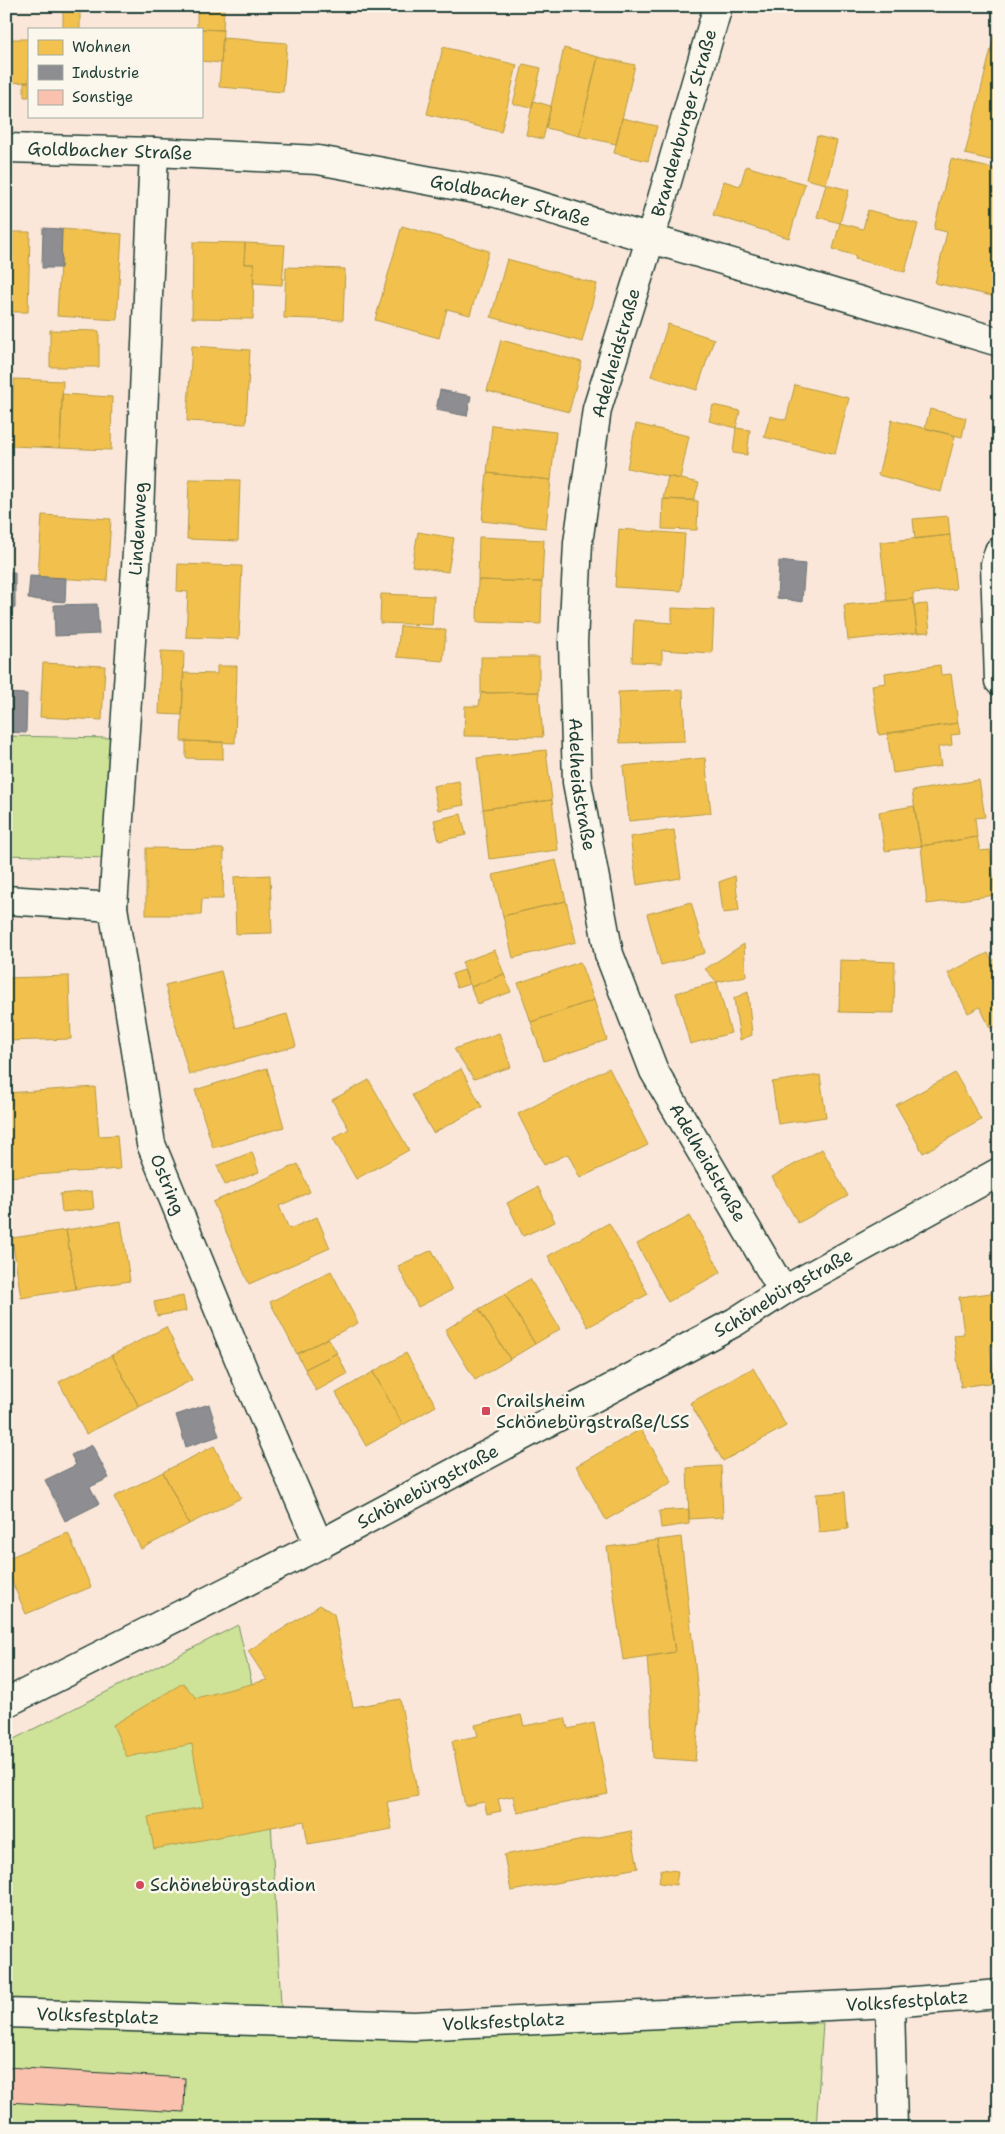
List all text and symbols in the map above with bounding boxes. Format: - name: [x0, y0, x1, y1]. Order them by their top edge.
- street label: Brandenburger Straße: [646, 26, 722, 220]
- legend: [28, 28, 202, 118]
- text: Wohnen: [72, 37, 131, 57]
- text: Industrie: [72, 63, 139, 83]
- text: Sonstige: [72, 87, 133, 107]
- street label: Goldbacher Straße: [27, 137, 193, 166]
- street label: Goldbacher Straße: [428, 169, 594, 232]
- street label: Adelheidstraße: [586, 285, 646, 421]
- street label: Lindenweg: [123, 482, 152, 576]
- street label: Adelheidstraße: [563, 718, 602, 853]
- street label: Adelheidstraße: [664, 1099, 752, 1227]
- street label: Ostring: [144, 1150, 191, 1218]
- street label: Schönebürgstraße: [710, 1243, 857, 1343]
- place label: Crailsheim Schönebürgstraße/LSS: [496, 1389, 690, 1434]
- marker: Crailsheim Schönebürgstraße/LSS: [480, 1405, 492, 1417]
- street label: Schönebürgstraße: [353, 1439, 503, 1535]
- place label: Schönebürgstadion: [150, 1873, 316, 1897]
- marker: Schönebürgstadion: [134, 1879, 146, 1891]
- street label: Volksfestplatz: [845, 1985, 969, 2017]
- street label: Volksfestplatz: [36, 2002, 160, 2030]
- street label: Volksfestplatz: [442, 2007, 566, 2037]

